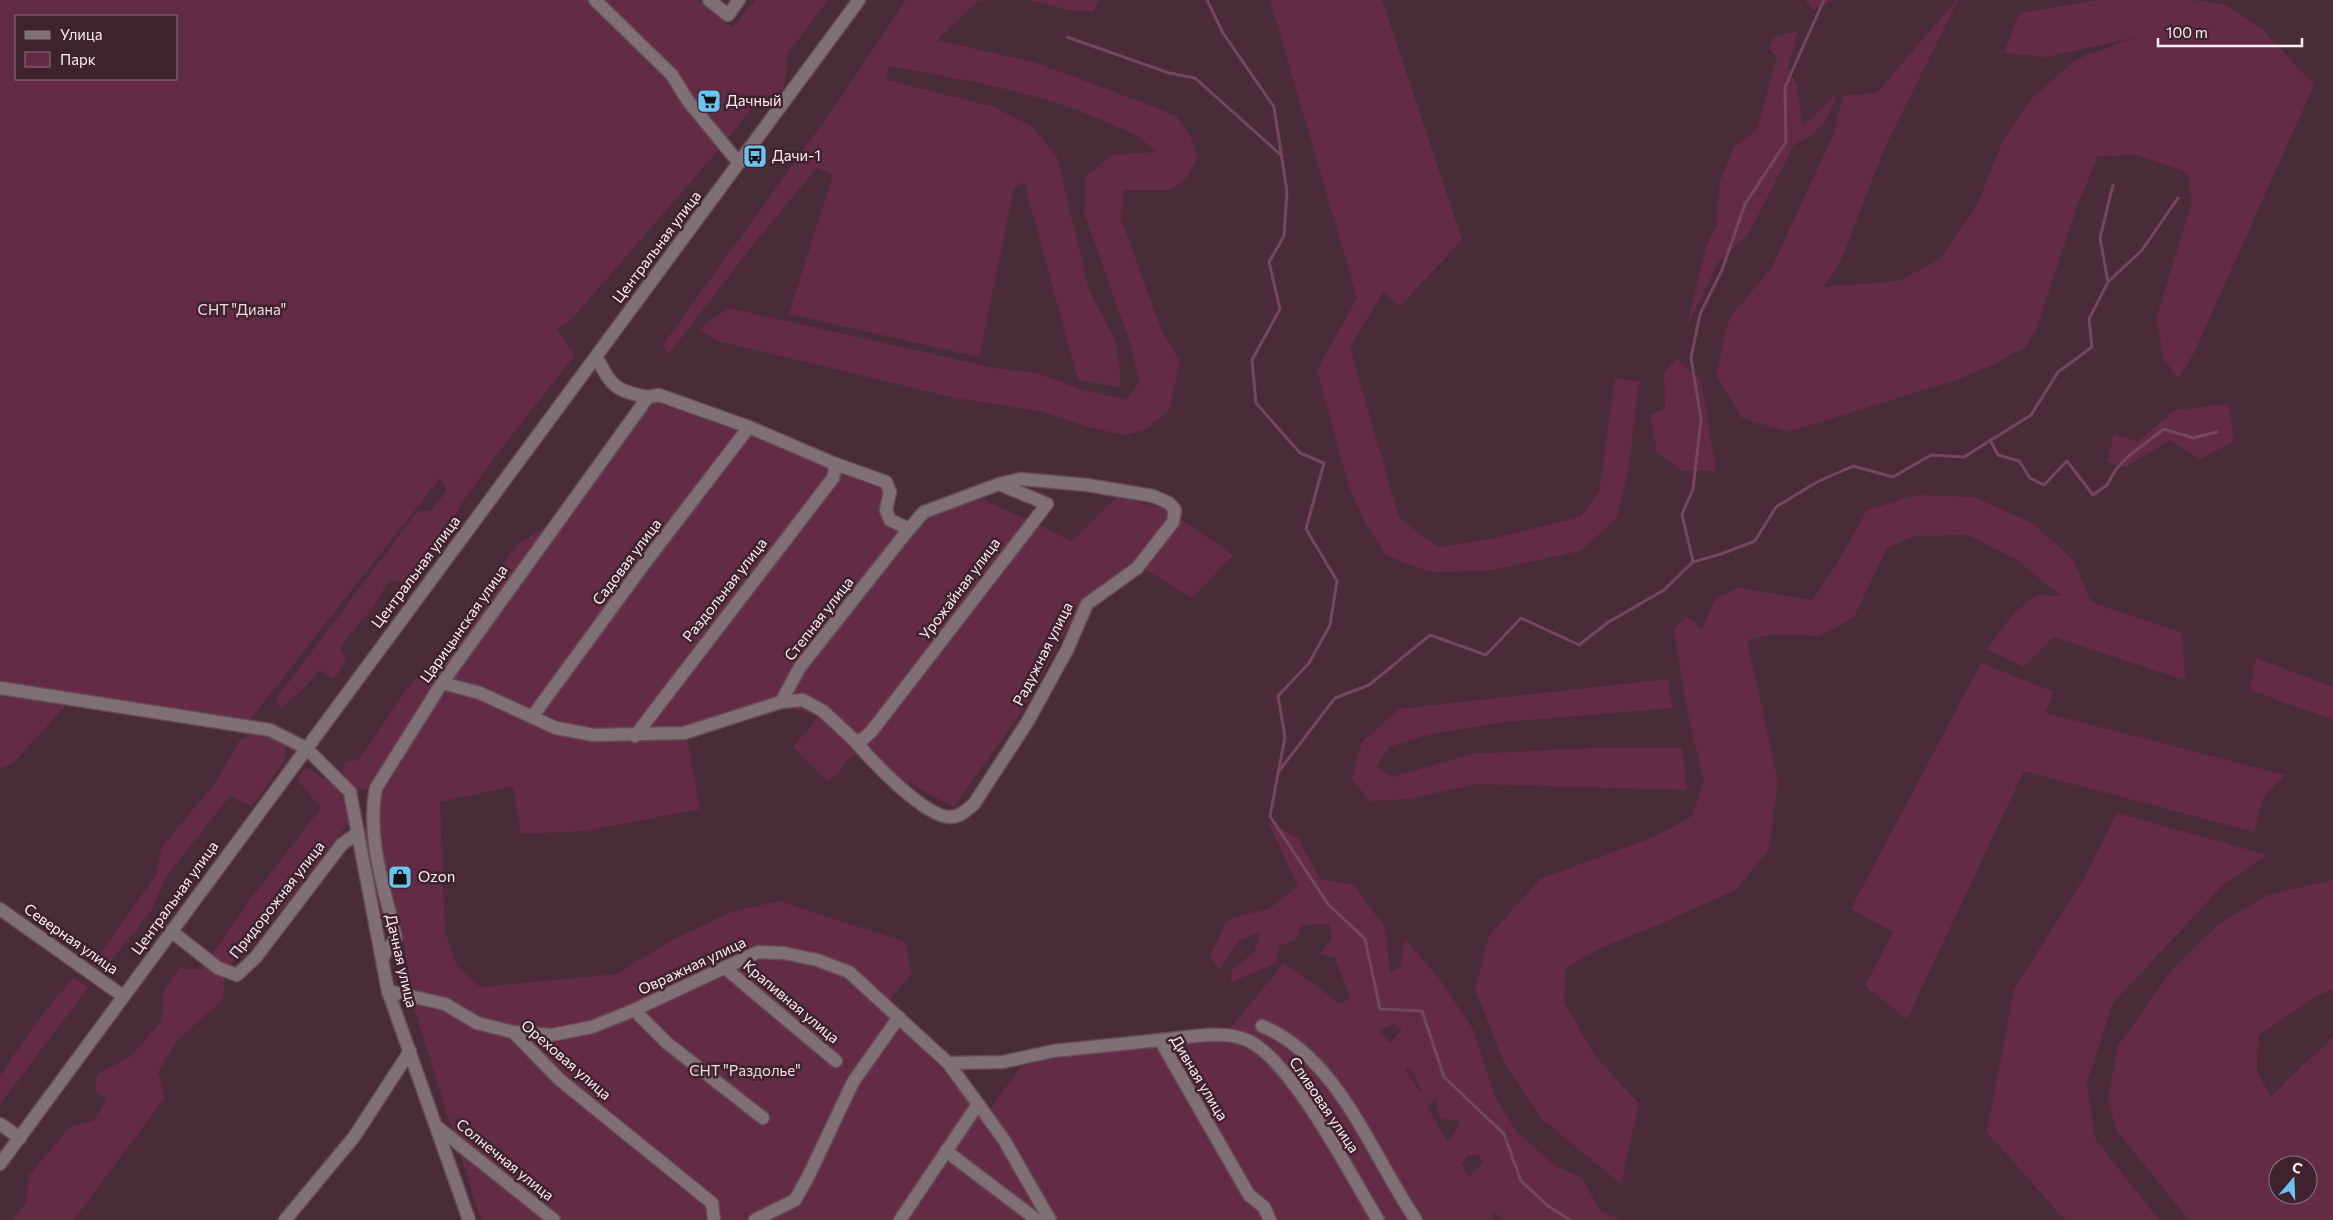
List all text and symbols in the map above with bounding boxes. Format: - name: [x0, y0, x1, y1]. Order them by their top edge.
- legend: [15, 15, 178, 80]
- scale bar: [2158, 15, 2302, 47]
- text: 100 m: [2166, 23, 2208, 41]
- text: Улица: [60, 25, 102, 43]
- text: Парк: [60, 50, 96, 68]
- supermarket icon: Дачный: [696, 88, 722, 114]
- place label: Дачный: [726, 91, 782, 109]
- bus stop icon: Дачи-1: [742, 143, 768, 169]
- place label: Дачи-1: [772, 146, 821, 164]
- street label: Центральная улица: [608, 187, 704, 306]
- park label: СНТ "Диана": [198, 300, 286, 318]
- street label: Центральная улица: [367, 512, 463, 631]
- street label: Садовая улица: [588, 515, 664, 608]
- street label: Раздольная улица: [678, 534, 770, 645]
- street label: Урожайная улица: [915, 534, 1003, 643]
- street label: Царицынская улица: [416, 561, 511, 686]
- street label: Степная улица: [780, 573, 857, 664]
- street label: Радужная улица: [1008, 599, 1076, 708]
- street label: Центральная улица: [127, 837, 221, 958]
- street label: Придорожная улица: [225, 837, 328, 962]
- shop icon: Ozon: [387, 864, 413, 890]
- place label: Ozon: [418, 867, 455, 885]
- street label: Северная улица: [21, 899, 122, 977]
- street label: Дачная улица: [382, 912, 421, 1009]
- street label: Овражная улица: [635, 932, 748, 998]
- street label: Крапивная улица: [740, 956, 843, 1047]
- street label: Ореховая улица: [518, 1015, 615, 1103]
- street label: Дивная улица: [1167, 1032, 1232, 1123]
- street label: Сливовая улица: [1286, 1053, 1364, 1156]
- park label: СНТ "Раздолье": [689, 1061, 801, 1079]
- street label: Солнечная улица: [453, 1114, 558, 1204]
- north arrow: [2268, 1155, 2318, 1205]
- text: С: [2290, 1158, 2305, 1177]

